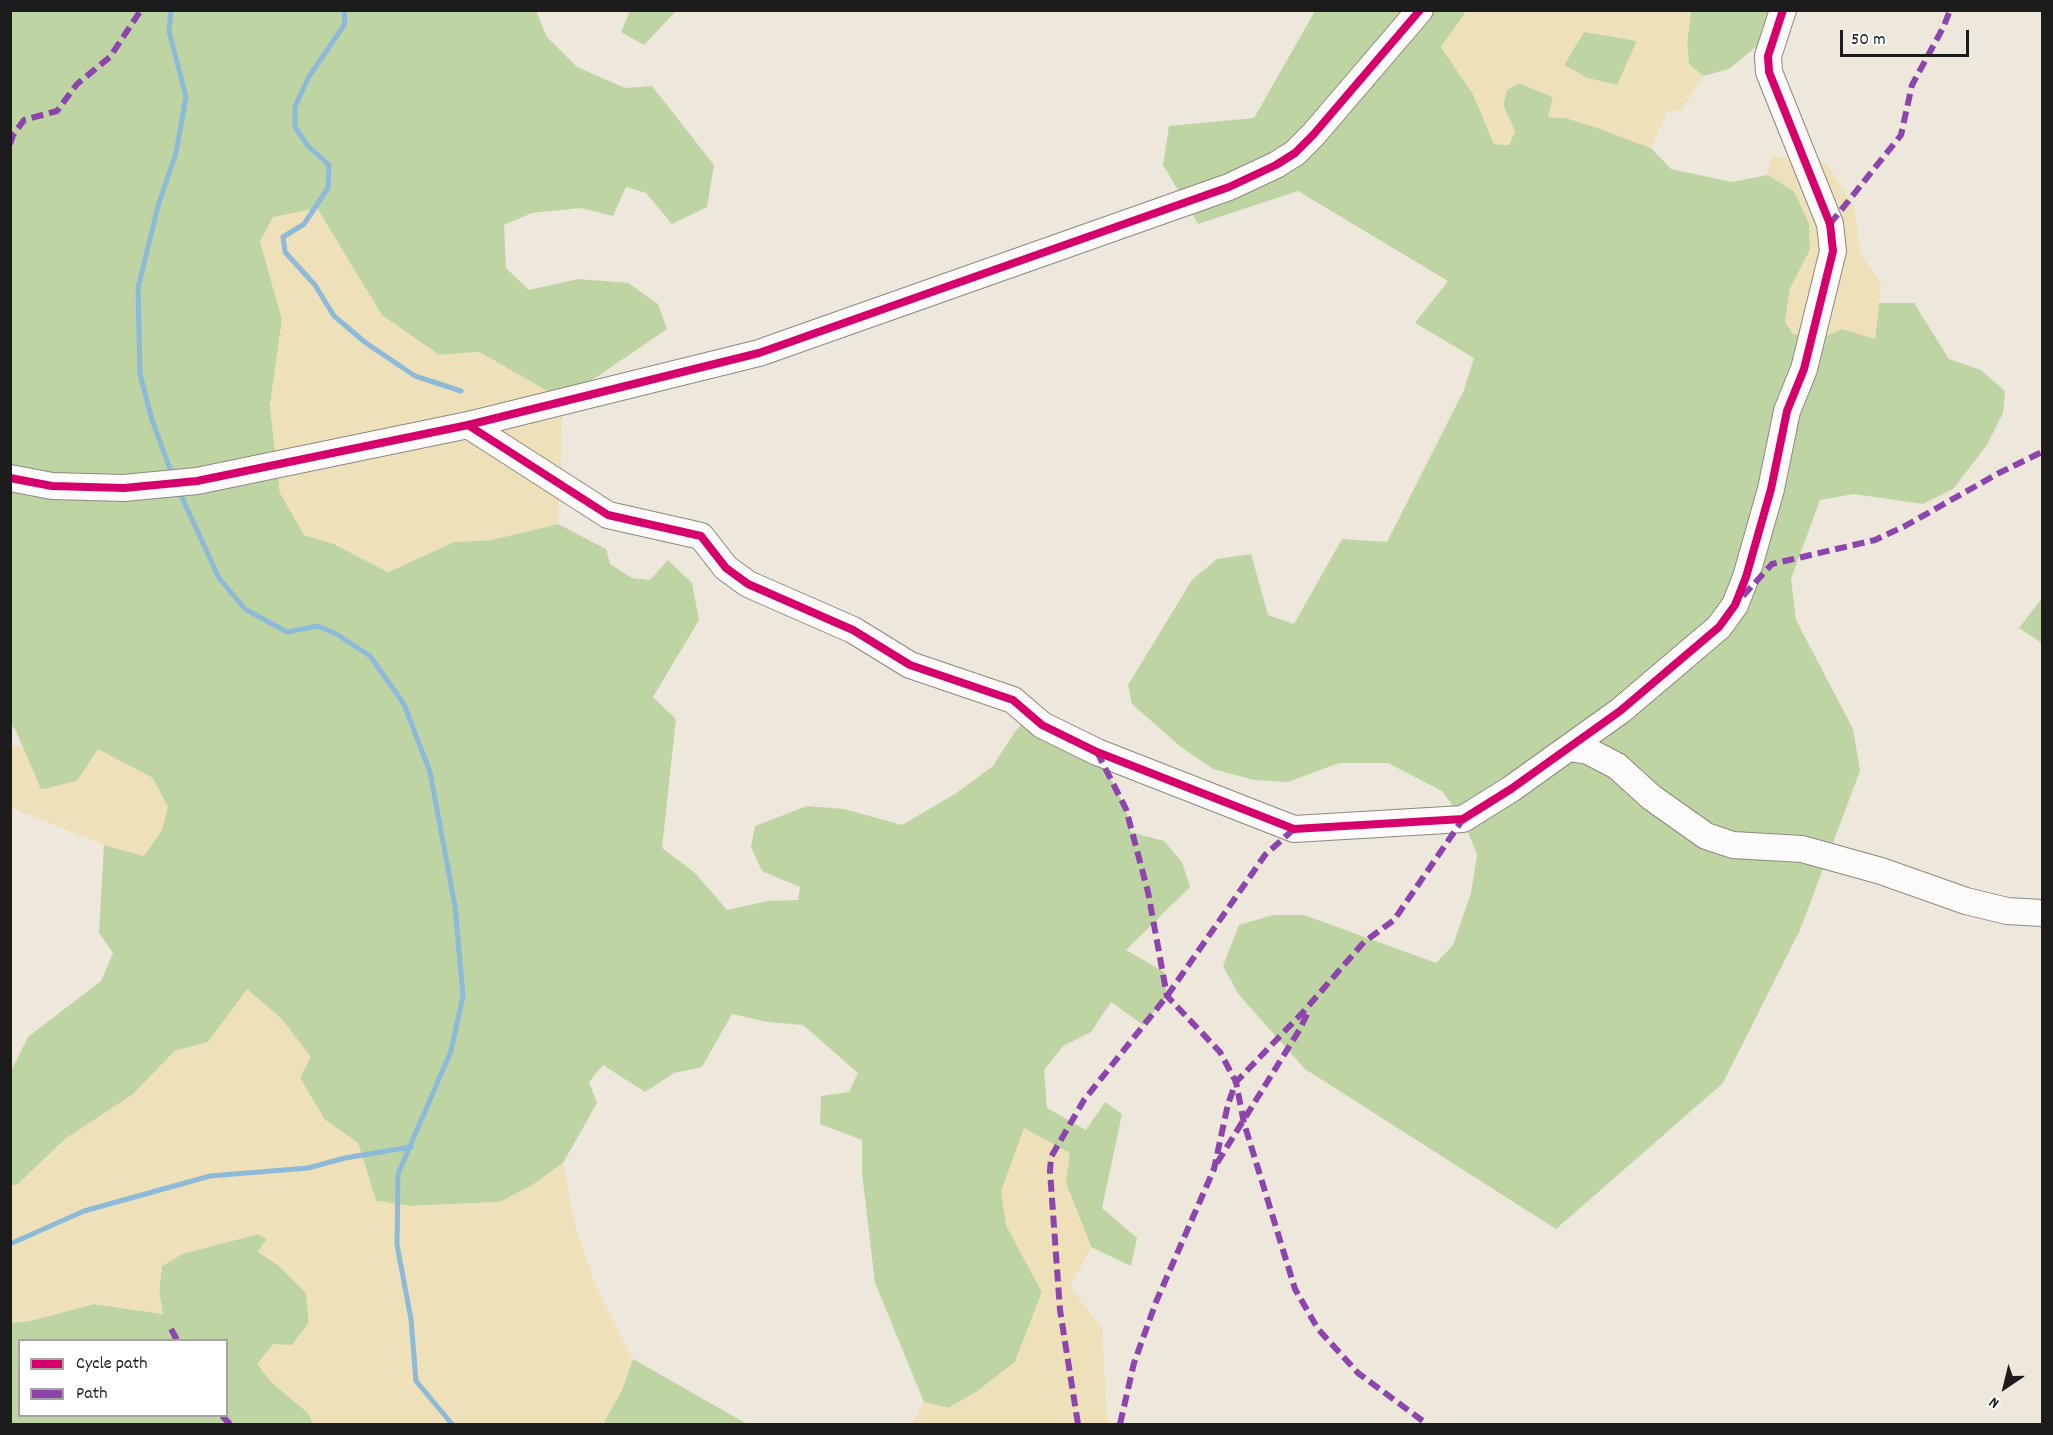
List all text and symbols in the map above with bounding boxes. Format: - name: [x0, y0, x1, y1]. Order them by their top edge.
- scale bar: [1843, 18, 1972, 56]
- text: 50 m: [1851, 28, 1886, 53]
- legend: [18, 1339, 228, 1417]
- text: Cycle path: [76, 1352, 147, 1377]
- north arrow: [1975, 1357, 2035, 1417]
- text: Path: [76, 1382, 108, 1407]
- text: N: [1985, 1390, 2004, 1414]

